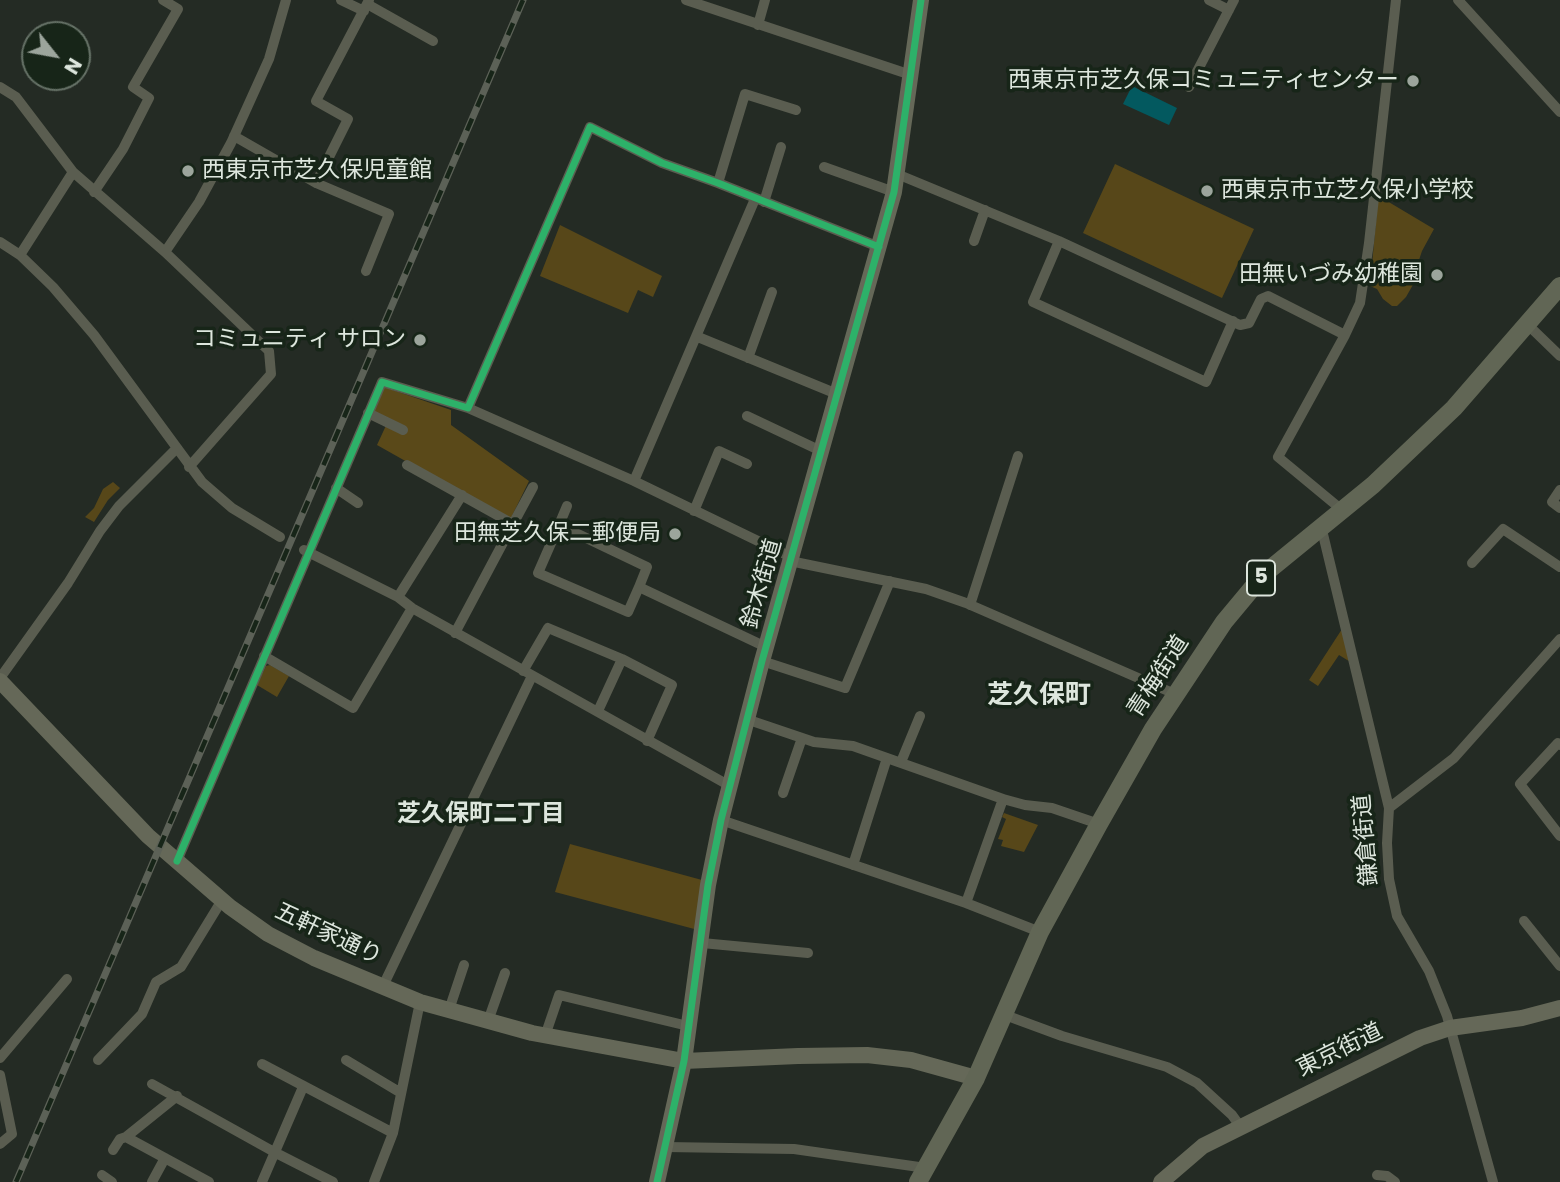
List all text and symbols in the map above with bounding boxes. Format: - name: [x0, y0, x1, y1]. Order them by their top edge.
- north arrow: [21, 21, 91, 91]
- text: N: [57, 53, 88, 79]
- place label: 西東京市芝久保コミュニティセンター: [1008, 67, 1399, 95]
- marker: 西東京市芝久保コミュニティセンター: [1405, 73, 1421, 89]
- place label: 西東京市芝久保児童館: [202, 157, 432, 185]
- marker: 西東京市芝久保児童館: [180, 163, 196, 179]
- place label: 西東京市立芝久保小学校: [1221, 177, 1474, 205]
- marker: 西東京市立芝久保小学校: [1199, 183, 1215, 199]
- place label: 田無いづみ幼稚園: [1239, 261, 1423, 289]
- marker: 田無いづみ幼稚園: [1429, 267, 1445, 283]
- place label: コミュニティ サロン: [193, 326, 406, 354]
- marker: コミュニティ サロン: [412, 332, 428, 348]
- place label: 田無芝久保二郵便局: [454, 520, 661, 548]
- marker: 田無芝久保二郵便局: [667, 526, 683, 542]
- street label: 鈴木街道: [737, 536, 789, 632]
- road number: 5: [1247, 560, 1275, 596]
- street label: 青梅街道: [1122, 631, 1196, 723]
- district label: 芝久保町: [987, 680, 1091, 712]
- street label: 鎌倉街道: [1349, 793, 1385, 887]
- district label: 芝久保町二丁目: [397, 801, 565, 829]
- street label: 五軒家通り: [270, 898, 386, 972]
- street label: 東京街道: [1293, 1018, 1387, 1084]

